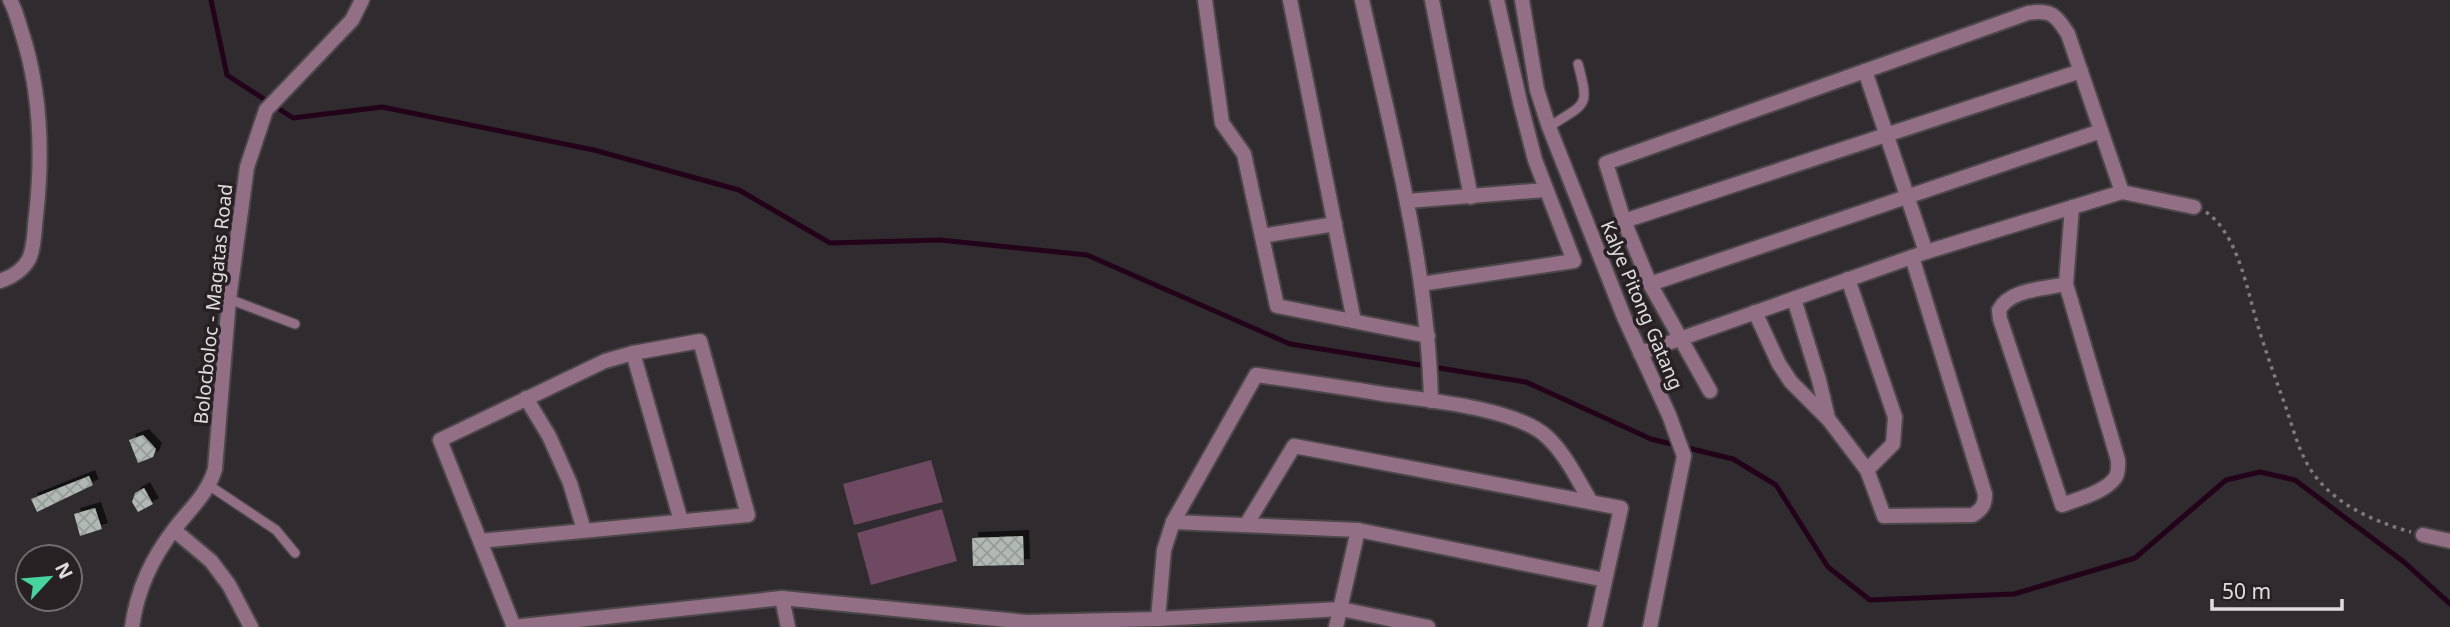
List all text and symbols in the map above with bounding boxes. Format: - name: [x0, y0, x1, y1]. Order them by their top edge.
- street label: Bolocboloc - Magatas Road: [187, 183, 239, 425]
- street label: Kalye Pitong Gatang: [1595, 217, 1689, 393]
- north arrow: [14, 543, 84, 613]
- text: N: [49, 558, 79, 583]
- scale bar: [2212, 568, 2342, 612]
- text: 50 m: [2222, 577, 2271, 605]

